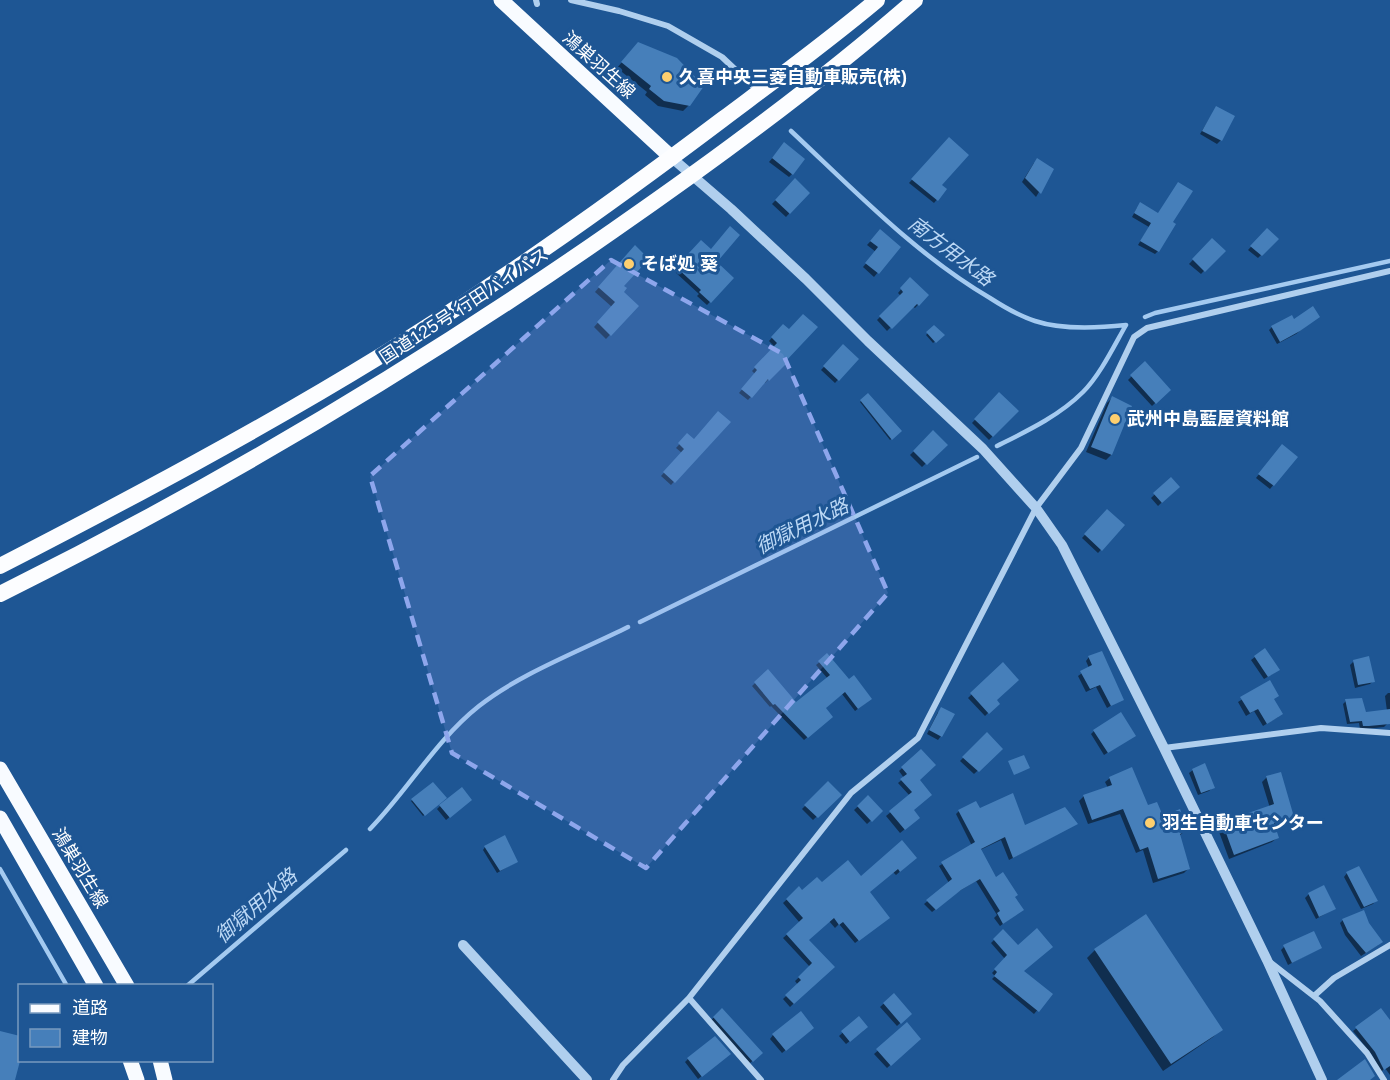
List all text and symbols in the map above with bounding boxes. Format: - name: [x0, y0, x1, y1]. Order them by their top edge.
- street label: 鴻巣羽生線: [559, 27, 639, 103]
- place label: 久喜中央三菱自動車販売(株): [679, 67, 907, 87]
- marker: 久喜中央三菱自動車販売(株): [660, 70, 674, 84]
- water label: 南方用水路: [904, 212, 999, 291]
- street label: 国道125号 行田バイパス: [376, 244, 552, 368]
- place label: そば処 葵: [641, 254, 718, 274]
- marker: そば処 葵: [622, 257, 636, 271]
- place label: 武州中島藍屋資料館: [1127, 409, 1289, 429]
- marker: 武州中島藍屋資料館: [1108, 412, 1122, 426]
- water label: 御獄用水路: [752, 493, 854, 558]
- place label: 羽生自動車センター: [1162, 813, 1324, 833]
- marker: 羽生自動車センター: [1143, 816, 1157, 830]
- street label: 鴻巣羽生線: [48, 824, 112, 912]
- water label: 御獄用水路: [211, 864, 302, 947]
- legend: [18, 984, 213, 1062]
- text: 道路: [72, 998, 108, 1018]
- text: 建物: [72, 1028, 108, 1048]

